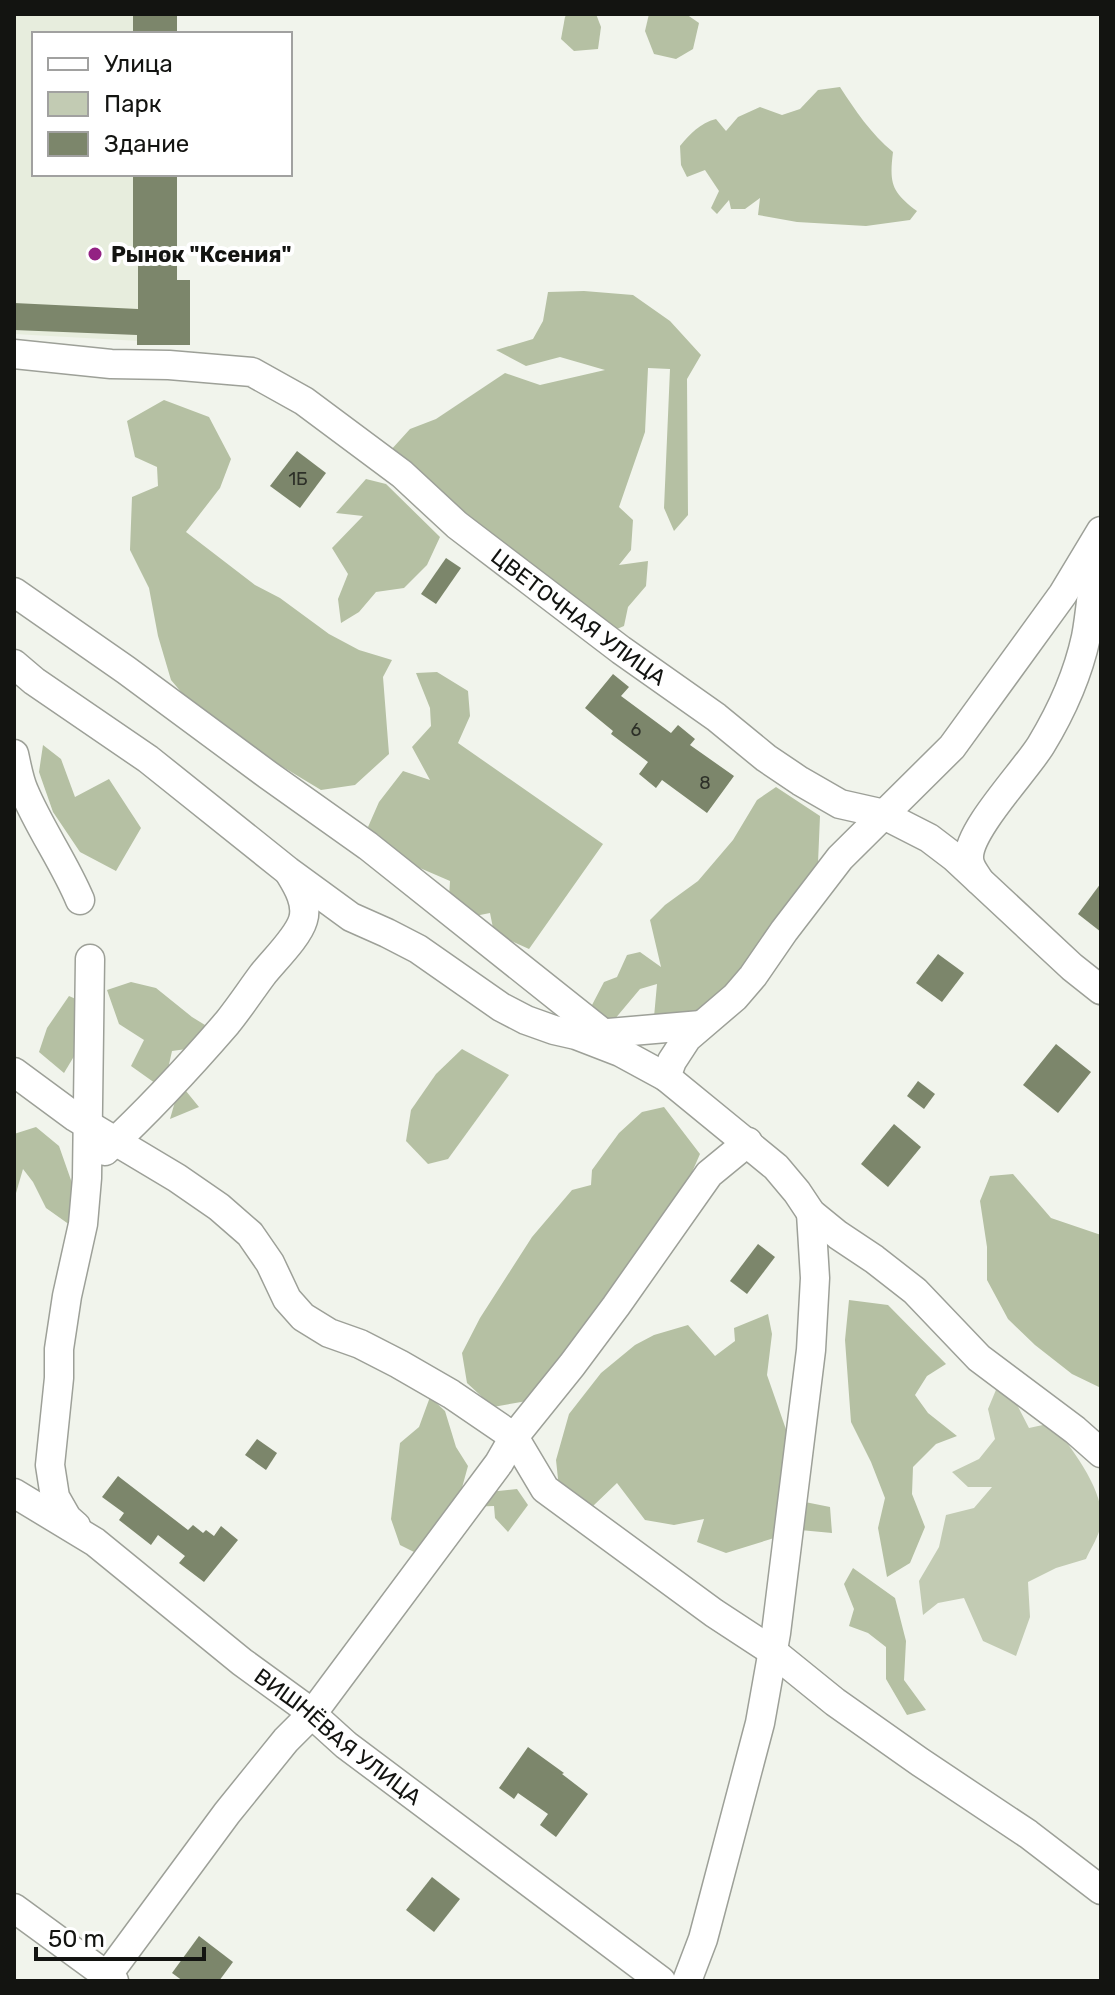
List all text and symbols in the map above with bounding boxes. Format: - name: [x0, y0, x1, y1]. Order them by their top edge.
- legend: [32, 32, 292, 176]
- text: Улица: [104, 50, 173, 78]
- text: Парк: [104, 90, 162, 118]
- text: Здание: [104, 130, 189, 158]
- place label: Рынок "Ксения": [111, 241, 292, 268]
- marker: Рынок "Ксения": [86, 245, 104, 263]
- house number: 1Б: [288, 468, 308, 490]
- street label: ЦВЕТОЧНАЯ УЛИЦА: [486, 543, 671, 692]
- house number: 6: [631, 719, 642, 741]
- house number: 8: [699, 772, 711, 794]
- street label: ВИШНЁВАЯ УЛИЦА: [249, 1663, 427, 1811]
- scale bar: [36, 1911, 204, 1961]
- text: 50 m: [48, 1925, 105, 1953]

